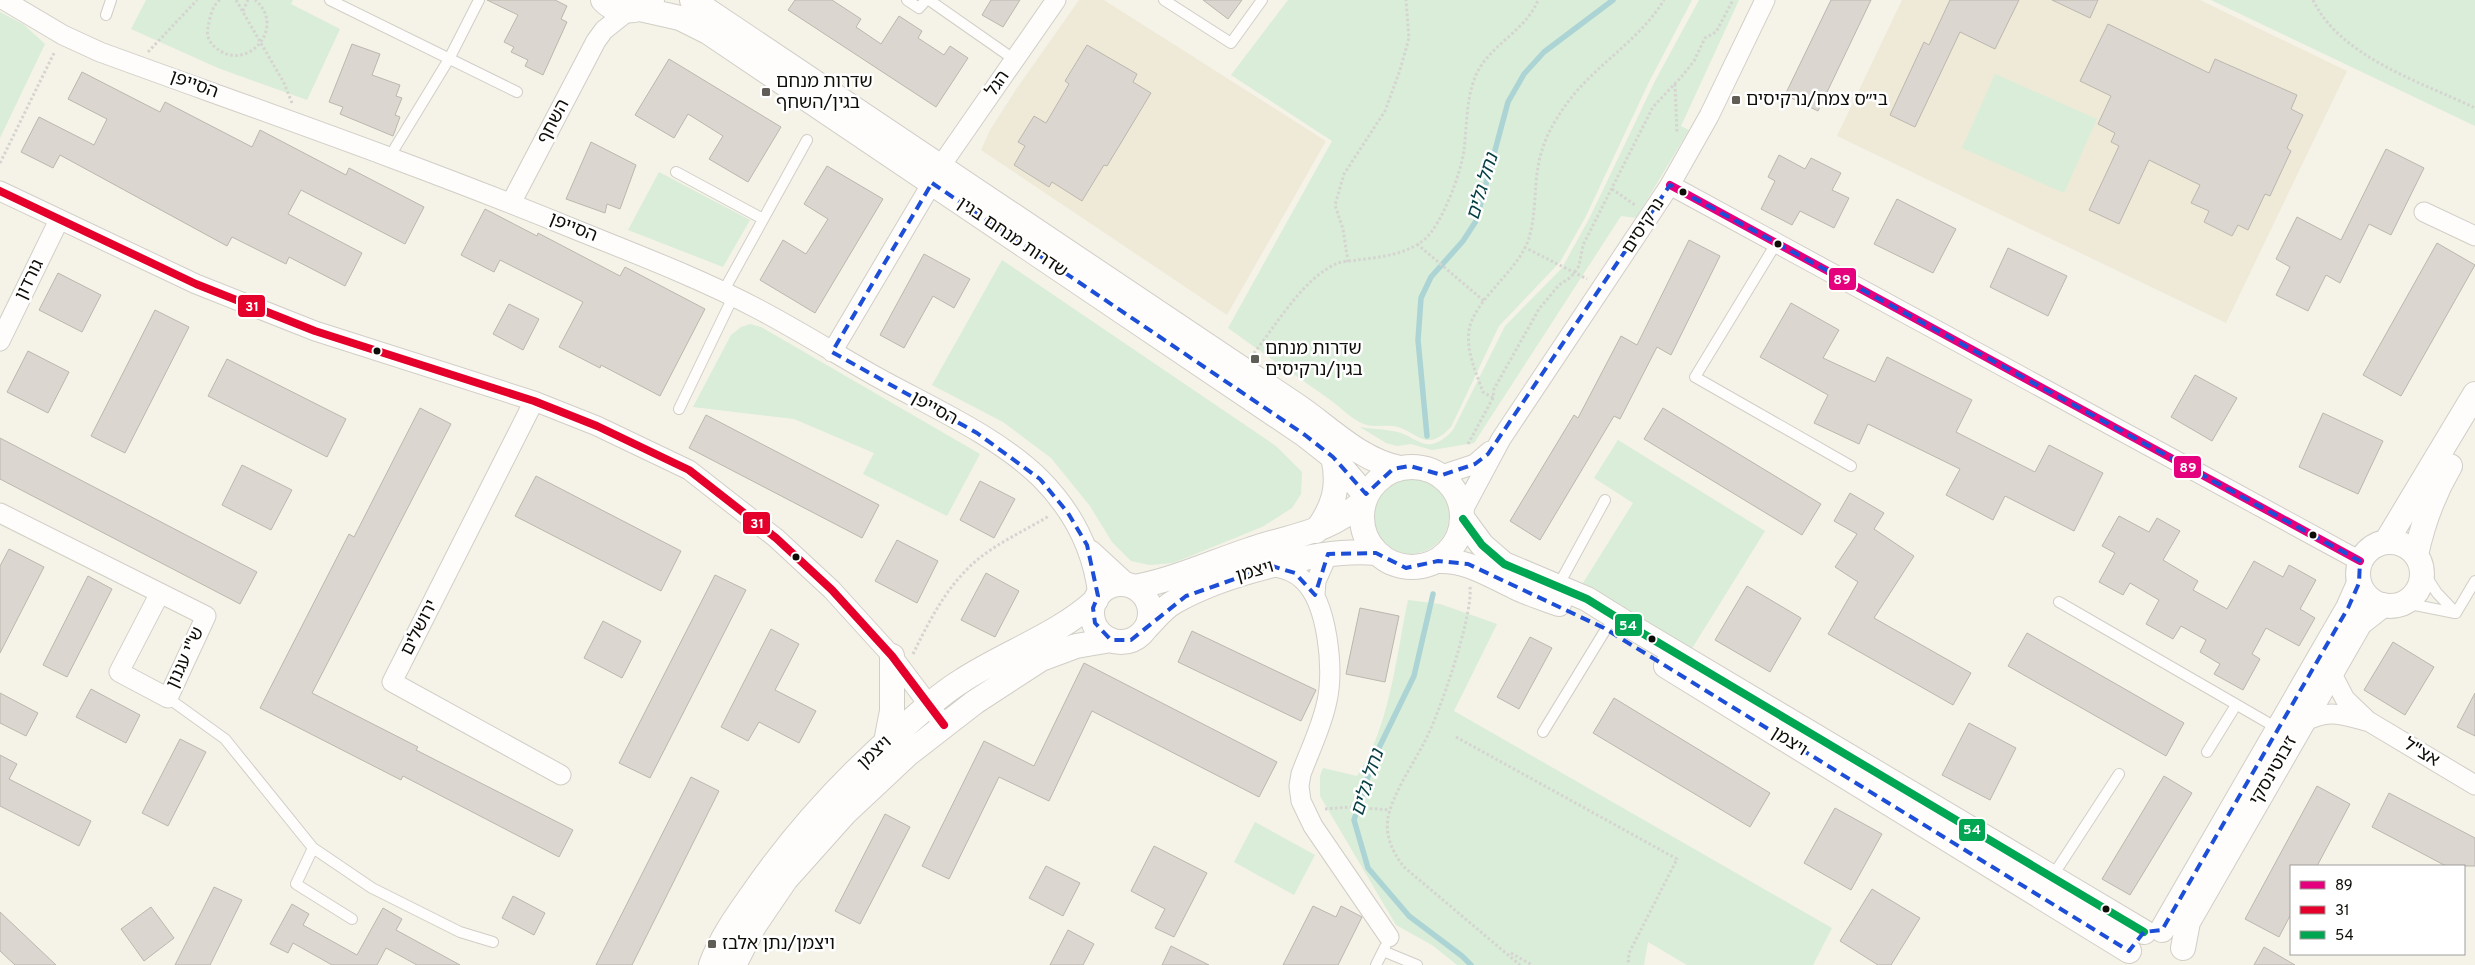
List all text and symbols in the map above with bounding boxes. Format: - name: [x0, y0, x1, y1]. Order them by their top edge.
- street label: הסייפן: [167, 66, 221, 104]
- street label: הגל: [981, 66, 1015, 102]
- place label: שדרות מנחם בגין/השחף: [776, 71, 873, 115]
- marker: שדרות מנחם בגין/השחף: [760, 86, 772, 98]
- place label: בי״ס צמח/נרקיסים: [1746, 89, 1888, 112]
- marker: בי״ס צמח/נרקיסים: [1730, 94, 1742, 106]
- street label: השחף: [533, 96, 575, 148]
- water label: נחל גלים: [1461, 149, 1505, 223]
- unlabelled marker: [1678, 187, 1688, 197]
- street label: שדרות מנחם בגין: [952, 193, 1072, 283]
- street label: נרקיסים: [1618, 194, 1670, 258]
- street label: הסייפן: [546, 208, 600, 248]
- unlabelled marker: [1773, 239, 1783, 249]
- street label: גורדון: [10, 256, 50, 304]
- line badge: 89: [1828, 267, 1857, 291]
- text: 89: [1833, 272, 1851, 289]
- line badge: 31: [237, 294, 266, 318]
- text: 31: [245, 299, 259, 316]
- place label: שדרות מנחם בגין/נרקיסים: [1265, 338, 1363, 382]
- unlabelled marker: [372, 346, 382, 356]
- marker: שדרות מנחם בגין/נרקיסים: [1249, 353, 1261, 365]
- street label: הסייפן: [907, 387, 961, 431]
- line badge: 89: [2173, 455, 2202, 479]
- text: 89: [2179, 460, 2197, 477]
- line badge: 31: [742, 511, 771, 535]
- text: 31: [750, 516, 764, 533]
- unlabelled marker: [2308, 530, 2318, 540]
- unlabelled marker: [791, 552, 801, 562]
- street label: ויצמן: [1233, 556, 1277, 588]
- street label: ירושלים: [396, 596, 444, 660]
- line badge: 54: [1614, 613, 1643, 637]
- text: 54: [1619, 618, 1637, 635]
- street label: ש"י עגנון: [162, 623, 210, 693]
- unlabelled marker: [1647, 634, 1657, 644]
- street label: ויצמן: [1767, 722, 1811, 762]
- street label: ויצמן: [853, 731, 897, 775]
- street label: ז׳בוטינסקי: [2245, 732, 2303, 810]
- street label: אצ"ל: [2399, 733, 2443, 773]
- water label: נחל גלים: [1346, 745, 1391, 819]
- line badge: 54: [1958, 818, 1986, 842]
- text: 54: [1963, 822, 1981, 839]
- legend: [2290, 865, 2465, 955]
- text: 89: [2335, 877, 2353, 896]
- text: 31: [2335, 902, 2350, 921]
- unlabelled marker: [2101, 904, 2111, 914]
- text: 54: [2335, 927, 2354, 946]
- place label: ויצמן/נתן אלבז: [722, 933, 835, 956]
- marker: ויצמן/נתן אלבז: [706, 938, 718, 950]

